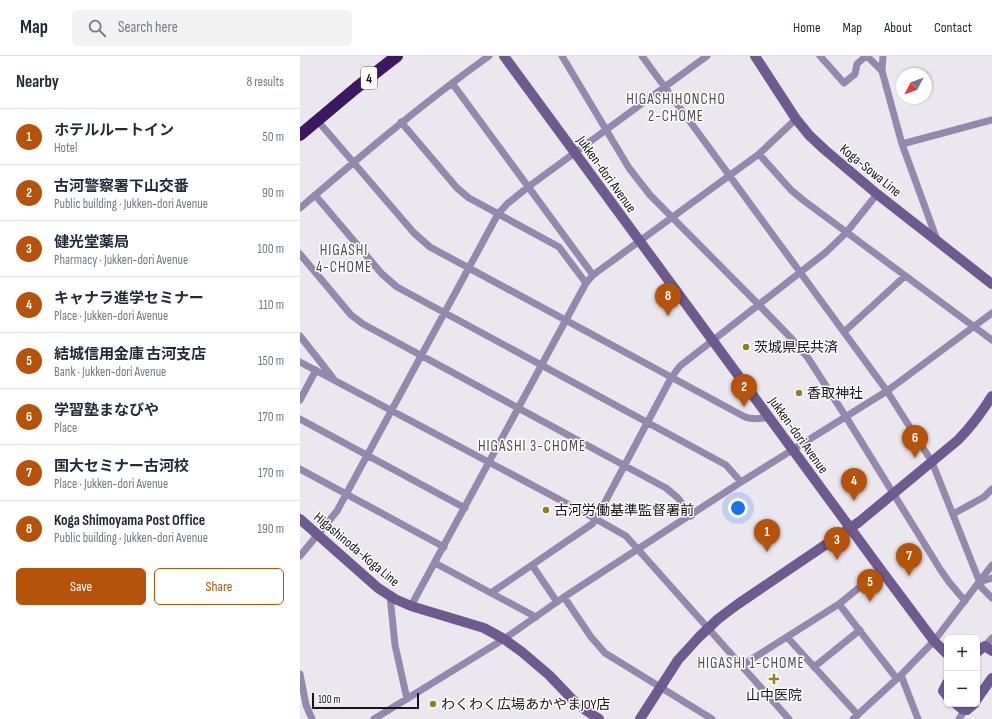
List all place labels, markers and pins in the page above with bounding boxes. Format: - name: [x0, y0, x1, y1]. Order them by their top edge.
- pin: 8: [655, 283, 681, 316]
- place label: 茨城県民共済: [754, 339, 838, 356]
- marker: 茨城県民共済: [741, 342, 751, 352]
- pin: 2: [731, 374, 757, 407]
- place label: 香取神社: [807, 385, 863, 402]
- marker: 香取神社: [794, 388, 804, 398]
- pin: 6: [902, 425, 928, 458]
- pin: 4: [841, 468, 867, 501]
- place label: 古河労働基準監督署前: [554, 502, 694, 519]
- marker: 古河労働基準監督署前: [541, 505, 551, 515]
- pin: 1: [754, 519, 780, 552]
- pin: 3: [824, 527, 850, 560]
- pin: 7: [896, 543, 922, 576]
- pin: 5: [857, 569, 883, 602]
- marker: 山中医院: [768, 673, 780, 685]
- place label: 山中医院: [746, 687, 802, 704]
- place label: わくわく広場あかやまJOY店: [441, 696, 610, 713]
- marker: わくわく広場あかやまJOY店: [428, 699, 438, 709]

